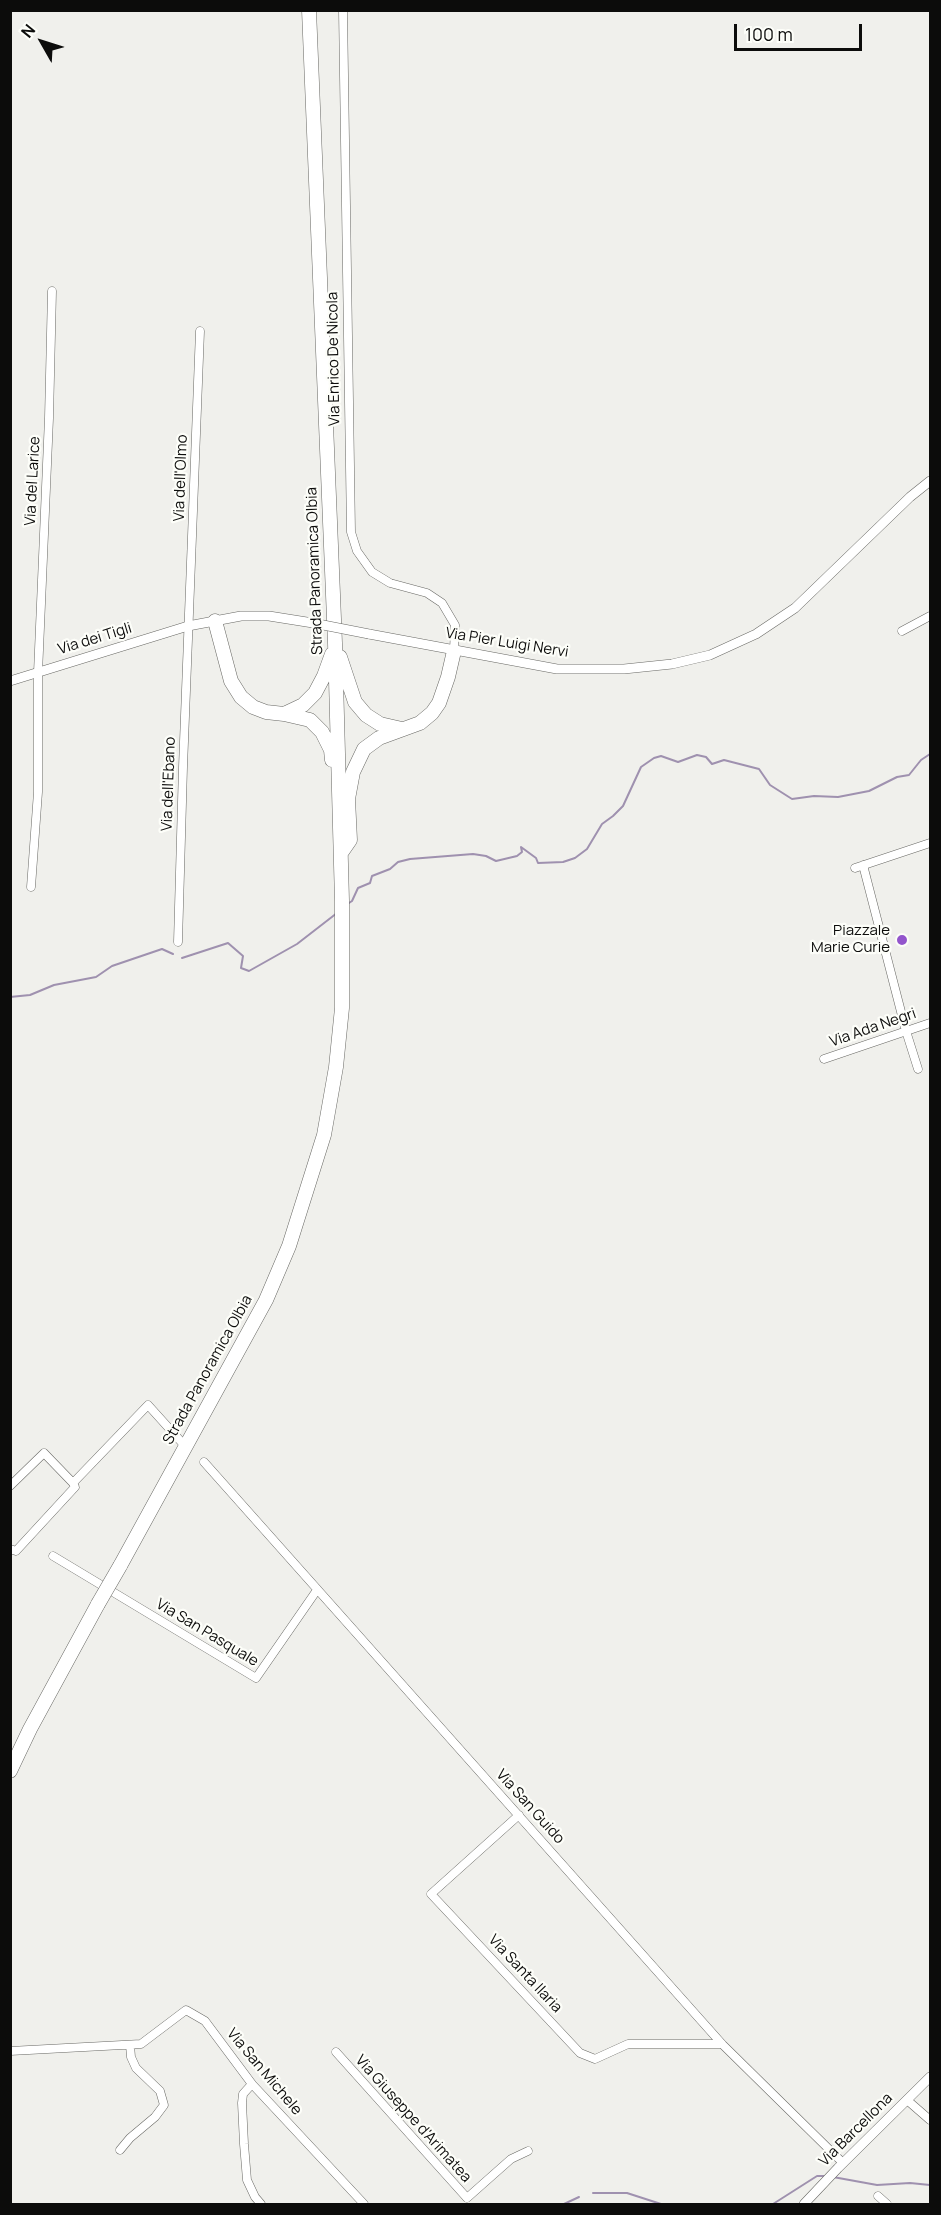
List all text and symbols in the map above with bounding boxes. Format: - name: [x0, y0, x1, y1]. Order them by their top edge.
- north arrow: [12, 12, 72, 72]
- scale bar: [737, 12, 864, 50]
- text: N: [16, 19, 40, 42]
- text: 100 m: [745, 22, 793, 46]
- street label: Via Enrico De Nicola: [324, 292, 344, 426]
- street label: Via dell'Olmo: [170, 434, 192, 522]
- street label: Via del Larice: [22, 436, 44, 526]
- street label: Strada Panoramica Olbia: [303, 487, 327, 655]
- street label: Via dei Tigli: [56, 619, 134, 659]
- street label: Via Pier Luigi Nervi: [444, 624, 570, 662]
- street label: Via dell'Ebano: [158, 736, 180, 832]
- place label: Piazzale Marie Curie: [811, 922, 890, 957]
- marker: Piazzale Marie Curie: [895, 933, 909, 947]
- street label: Via Ada Negri: [827, 1005, 919, 1051]
- street label: Strada Panoramica Olbia: [159, 1292, 257, 1448]
- street label: Via San Pasquale: [152, 1595, 262, 1671]
- street label: Via San Guido: [492, 1766, 568, 1848]
- street label: Via Santa Ilaria: [484, 1931, 566, 2017]
- street label: Via San Michele: [223, 2025, 305, 2119]
- street label: Via Giuseppe d'Arimatea: [351, 2052, 475, 2186]
- street label: Via Barcellona: [816, 2090, 896, 2170]

